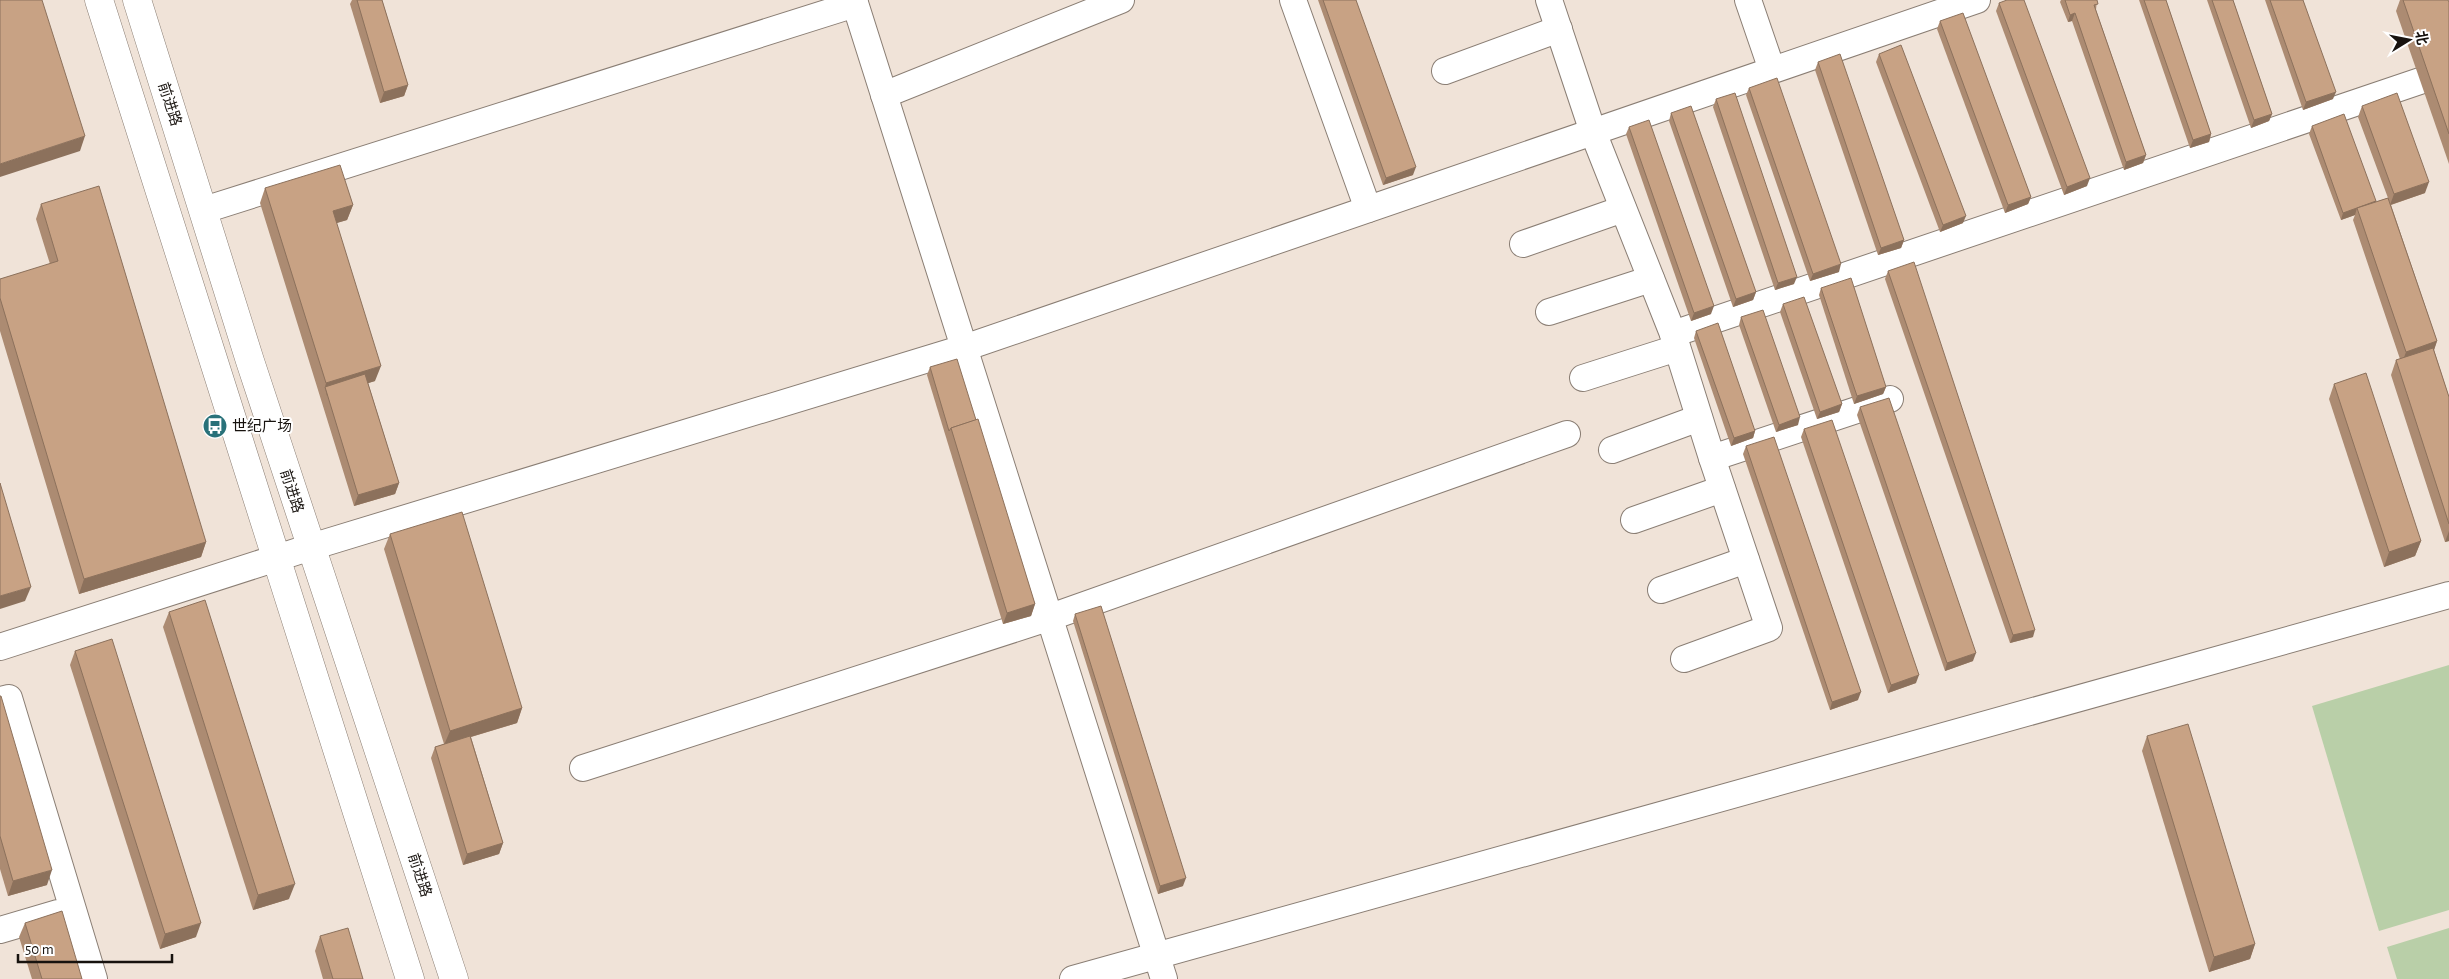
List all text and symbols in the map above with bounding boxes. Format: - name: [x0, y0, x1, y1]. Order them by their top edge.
- north arrow: [2384, 15, 2434, 65]
- text: 北: [2413, 30, 2430, 46]
- street label: 前进路: [155, 80, 185, 128]
- bus stop icon: 世纪广场: [202, 413, 228, 439]
- place label: 世纪广场: [232, 418, 292, 434]
- street label: 前进路: [277, 467, 307, 515]
- street label: 前进路: [405, 851, 435, 899]
- scale bar: [18, 932, 171, 964]
- text: 50 m: [25, 942, 54, 957]

